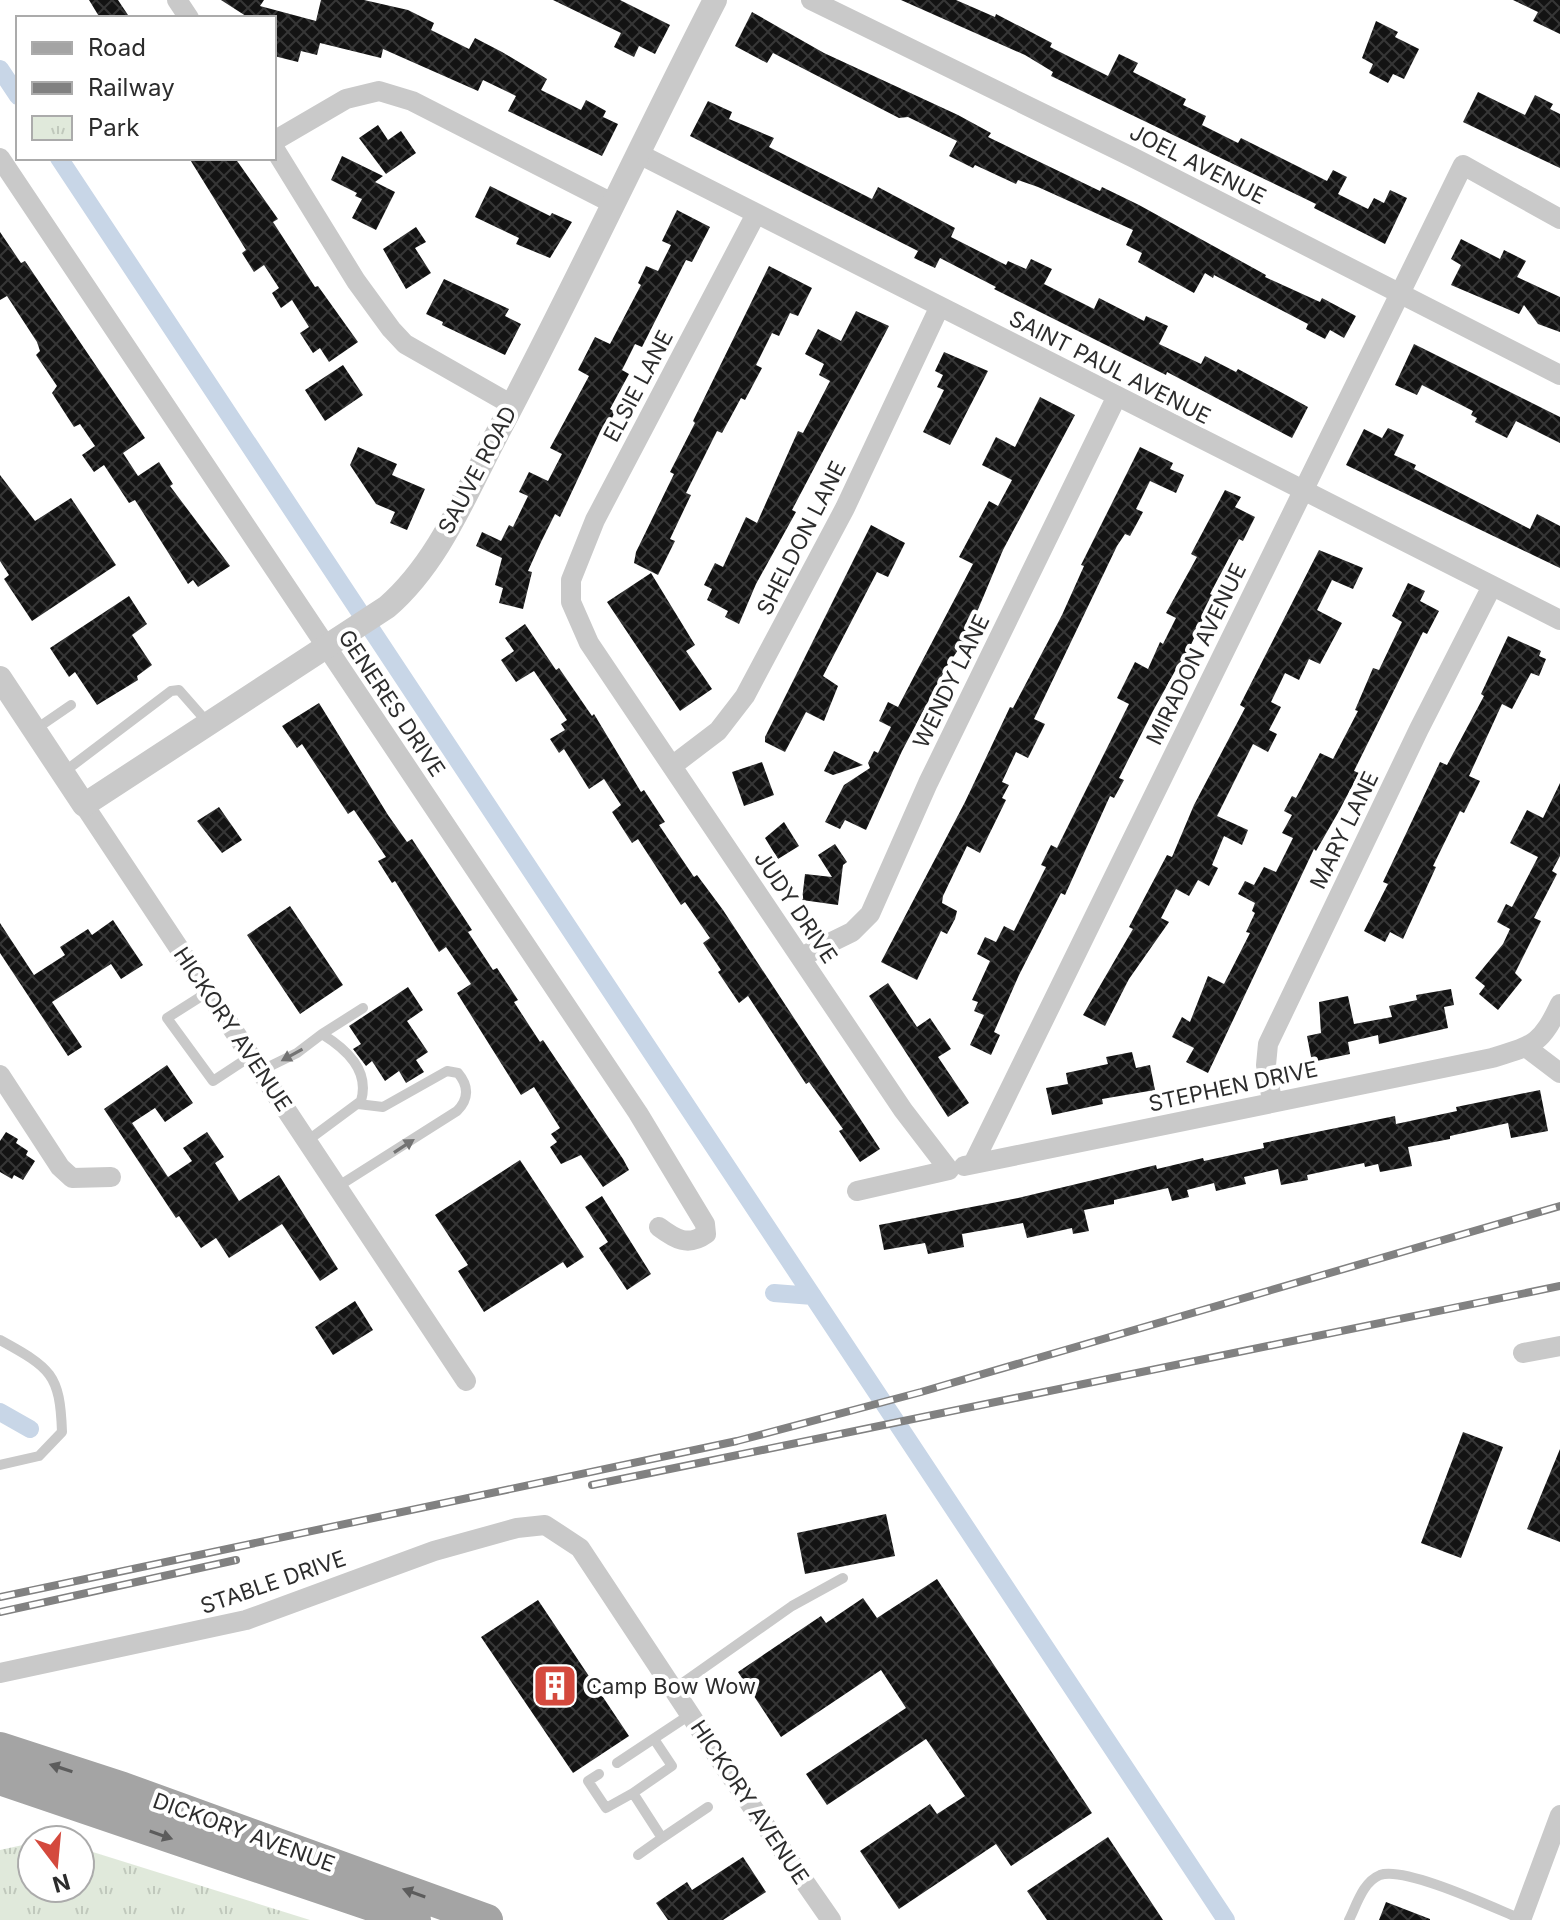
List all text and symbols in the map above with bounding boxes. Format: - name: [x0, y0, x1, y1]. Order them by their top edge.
- legend: [16, 16, 276, 160]
- text: Road: [88, 33, 146, 62]
- text: Railway: [88, 73, 175, 102]
- text: Park: [88, 113, 139, 142]
- street label: JOEL AVENUE: [1126, 118, 1270, 210]
- street label: SAINT PAUL AVENUE: [1005, 305, 1215, 429]
- street label: ELSIE LANE: [598, 326, 678, 446]
- street label: SAUVE ROAD: [432, 402, 522, 538]
- street label: SHELDON LANE: [751, 457, 851, 619]
- street label: MIRADON AVENUE: [1141, 559, 1251, 749]
- street label: WENDY LANE: [907, 610, 995, 752]
- street label: GENERES DRIVE: [333, 625, 451, 781]
- street label: MARY LANE: [1304, 767, 1384, 893]
- street label: JUDY DRIVE: [749, 846, 843, 968]
- street label: HICKORY AVENUE: [168, 942, 298, 1116]
- one-way arrow: [281, 1048, 304, 1061]
- street label: STEPHEN DRIVE: [1146, 1055, 1320, 1117]
- one-way arrow: [393, 1138, 414, 1153]
- street label: STABLE DRIVE: [197, 1545, 349, 1619]
- building icon: Camp Bow Wow: [531, 1662, 579, 1710]
- place label: Camp Bow Wow: [586, 1673, 756, 1699]
- street label: HICKORY AVENUE: [685, 1715, 815, 1889]
- one-way arrow: [49, 1761, 73, 1774]
- street label: DICKORY AVENUE: [149, 1787, 339, 1877]
- north arrow: [16, 1824, 96, 1904]
- one-way arrow: [150, 1829, 174, 1841]
- text: N: [50, 1868, 73, 1898]
- one-way arrow: [402, 1887, 426, 1899]

